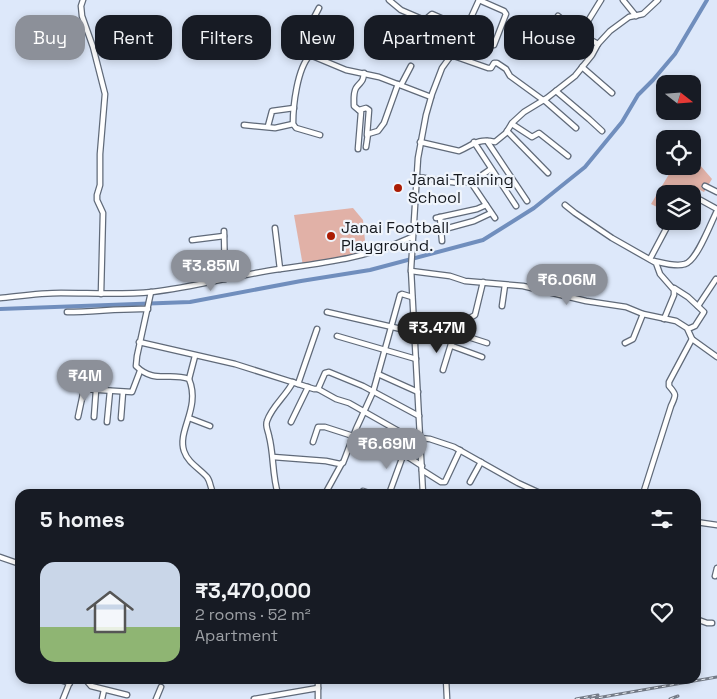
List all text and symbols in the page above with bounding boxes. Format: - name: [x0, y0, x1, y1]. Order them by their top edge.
- chip: Buy: [15, 15, 85, 60]
- chip: Rent: [95, 15, 172, 60]
- chip: Filters: [182, 15, 271, 60]
- chip: New: [281, 15, 354, 60]
- chip: Apartment: [364, 15, 494, 60]
- chip: House: [504, 15, 594, 60]
- north arrow: [656, 75, 701, 120]
- map controls: [656, 75, 701, 230]
- button: locate: [656, 130, 701, 175]
- place label: Janai Training School: [408, 169, 514, 208]
- marker: Janai Training School: [392, 182, 404, 194]
- button: layers: [656, 185, 701, 230]
- place label: Janai Football Playground.: [341, 217, 449, 256]
- marker: Janai Football Playground.: [325, 230, 337, 242]
- pin: ₹3.85M: [170, 250, 252, 292]
- text: ₹3.85M: [182, 255, 240, 276]
- pin: ₹6.06M: [526, 264, 608, 306]
- text: ₹6.06M: [538, 269, 596, 290]
- pin: ₹3.47M: [396, 312, 478, 354]
- text: ₹3.47M: [409, 317, 465, 338]
- pin: ₹4M: [61, 360, 109, 402]
- text: ₹4M: [68, 365, 102, 386]
- pin: ₹6.69M: [346, 428, 428, 470]
- text: ₹6.69M: [358, 433, 416, 454]
- icon: filters: [648, 505, 676, 533]
- text: 5 homes: [40, 506, 125, 533]
- text: ₹3,470,000: [195, 577, 311, 604]
- icon: home: [80, 582, 140, 642]
- icon: heart: [648, 598, 676, 626]
- text: 2 rooms · 52 m²: [195, 604, 311, 625]
- text: Apartment: [195, 625, 278, 646]

